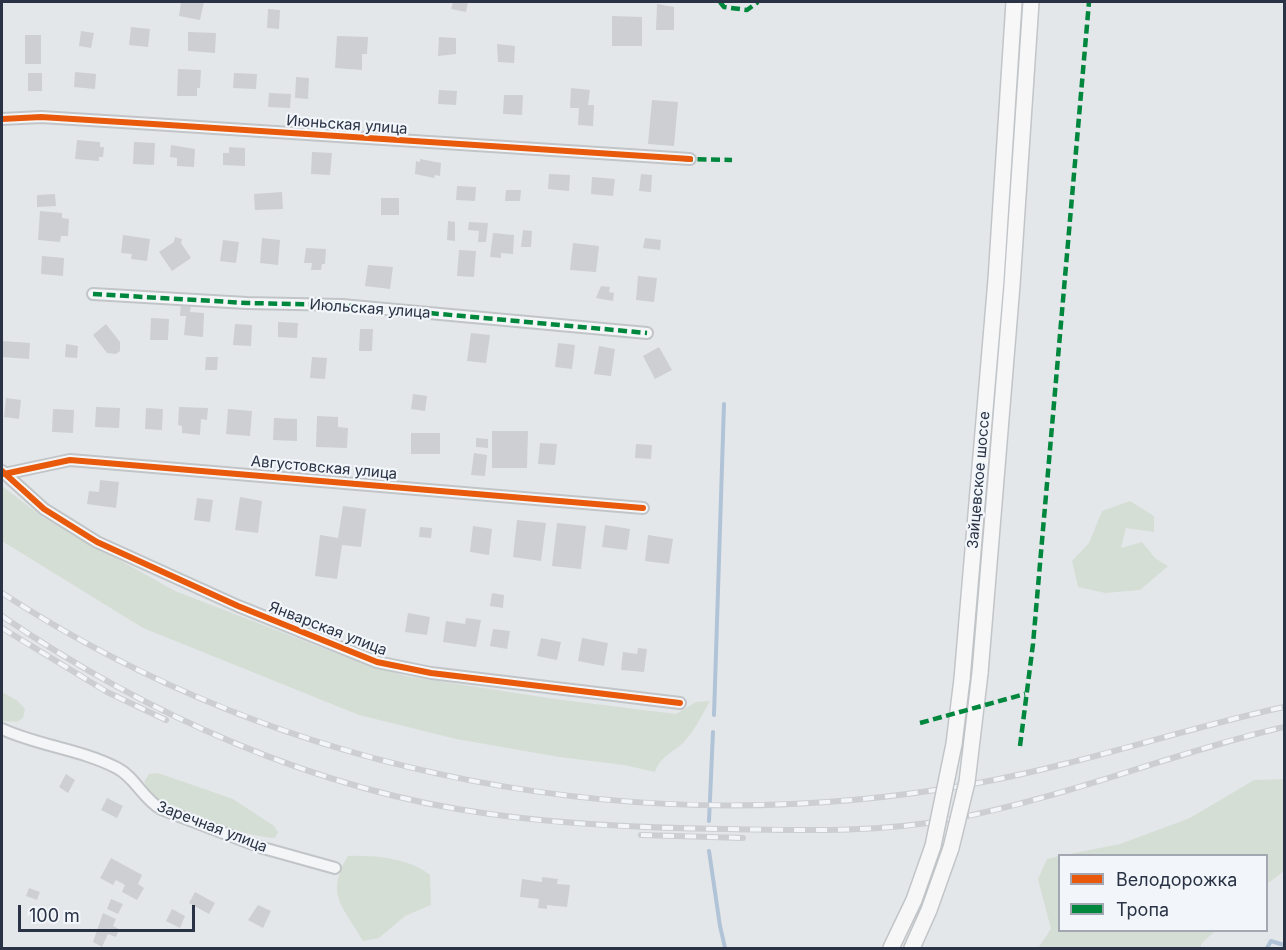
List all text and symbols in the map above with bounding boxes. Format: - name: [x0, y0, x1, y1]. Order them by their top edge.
- street label: Июньская улица: [286, 112, 408, 138]
- street label: Июльская улица: [309, 296, 431, 322]
- street label: Зайцевское шоссе: [964, 410, 994, 550]
- street label: Августовская улица: [250, 453, 398, 483]
- street label: Январская улица: [266, 598, 390, 660]
- street label: Заречная улица: [154, 798, 270, 856]
- legend: [1058, 854, 1268, 932]
- text: Велодорожка: [1116, 869, 1237, 890]
- scale bar: [21, 893, 198, 931]
- text: Тропа: [1116, 899, 1169, 920]
- text: 100 m: [29, 905, 80, 926]

